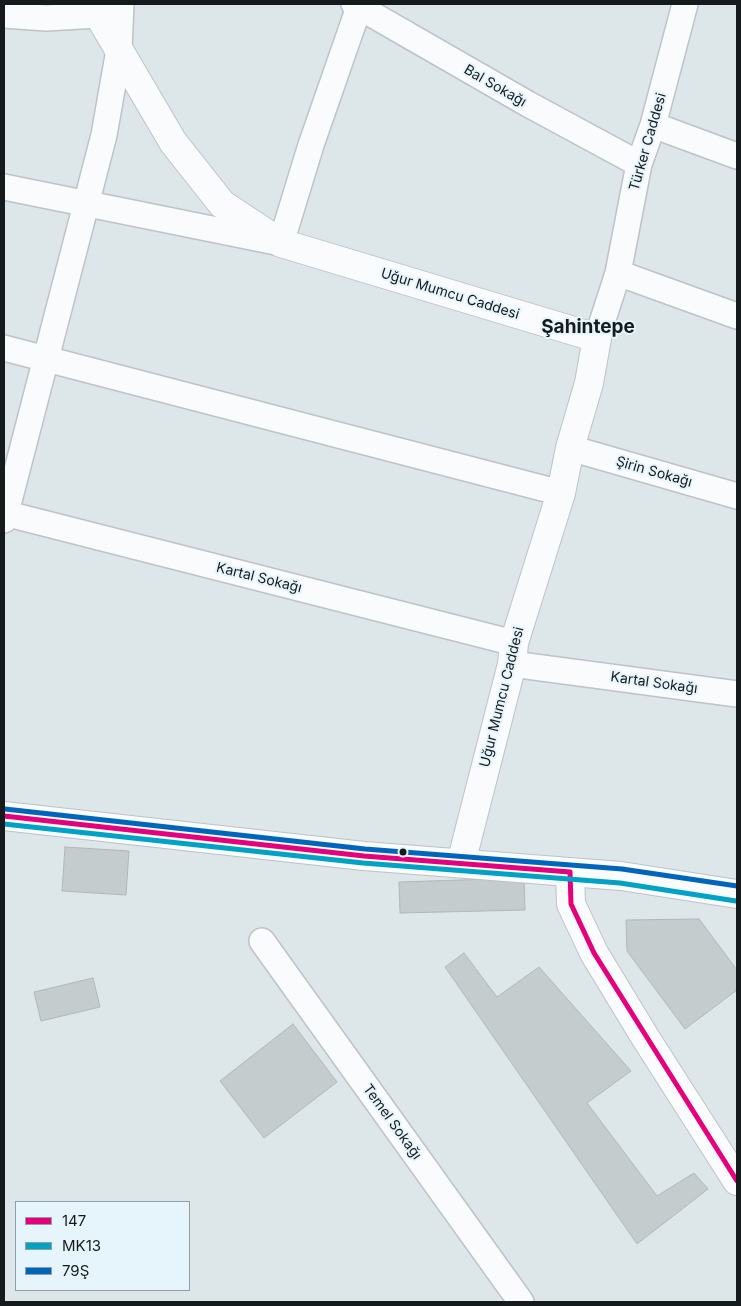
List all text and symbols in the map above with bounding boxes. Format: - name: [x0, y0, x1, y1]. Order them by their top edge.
- street label: Bal Sokağı: [461, 61, 529, 111]
- street label: Türker Caddesi: [626, 91, 670, 193]
- street label: Uğur Mumcu Caddesi: [379, 265, 521, 323]
- district label: Şahintepe: [541, 316, 635, 338]
- street label: Şirin Sokağı: [614, 453, 694, 491]
- street label: Kartal Sokağı: [215, 559, 303, 597]
- street label: Uğur Mumcu Caddesi: [476, 625, 528, 769]
- street label: Kartal Sokağı: [610, 669, 698, 697]
- unlabelled marker: [398, 847, 408, 857]
- street label: Temel Sokağı: [359, 1081, 425, 1163]
- legend: [15, 1201, 190, 1291]
- text: 147: [62, 1211, 86, 1230]
- text: MK13: [62, 1236, 101, 1255]
- text: 79Ş: [62, 1261, 89, 1280]

